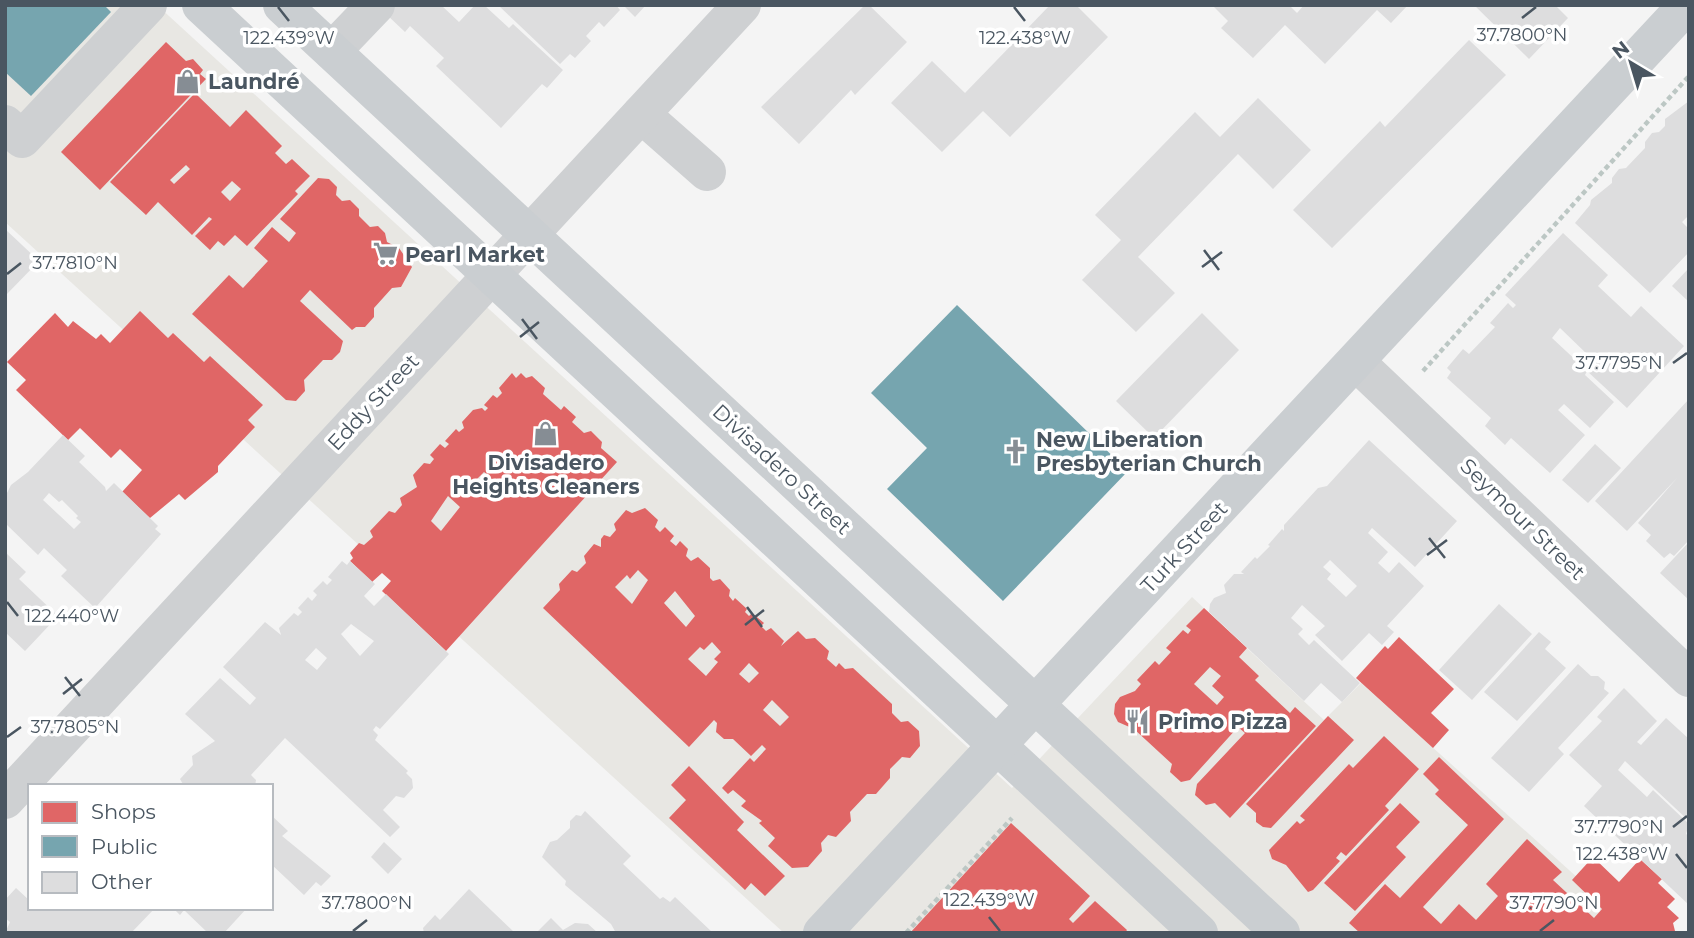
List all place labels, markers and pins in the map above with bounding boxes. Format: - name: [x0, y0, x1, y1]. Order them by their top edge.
- shop icon: Laundré: [174, 67, 202, 95]
- place label: Laundré: [208, 69, 299, 94]
- supermarket icon: Pearl Market: [371, 240, 399, 268]
- place label: Pearl Market: [405, 242, 545, 267]
- shop icon: Divisadero Heights Cleaners: [532, 419, 560, 447]
- place label: New Liberation Presbyterian Church: [1036, 427, 1262, 476]
- church icon: New Liberation Presbyterian Church: [1002, 437, 1030, 465]
- place label: Divisadero Heights Cleaners: [452, 450, 640, 499]
- restaurant icon: Primo Pizza: [1124, 707, 1152, 735]
- place label: Primo Pizza: [1158, 709, 1288, 734]

